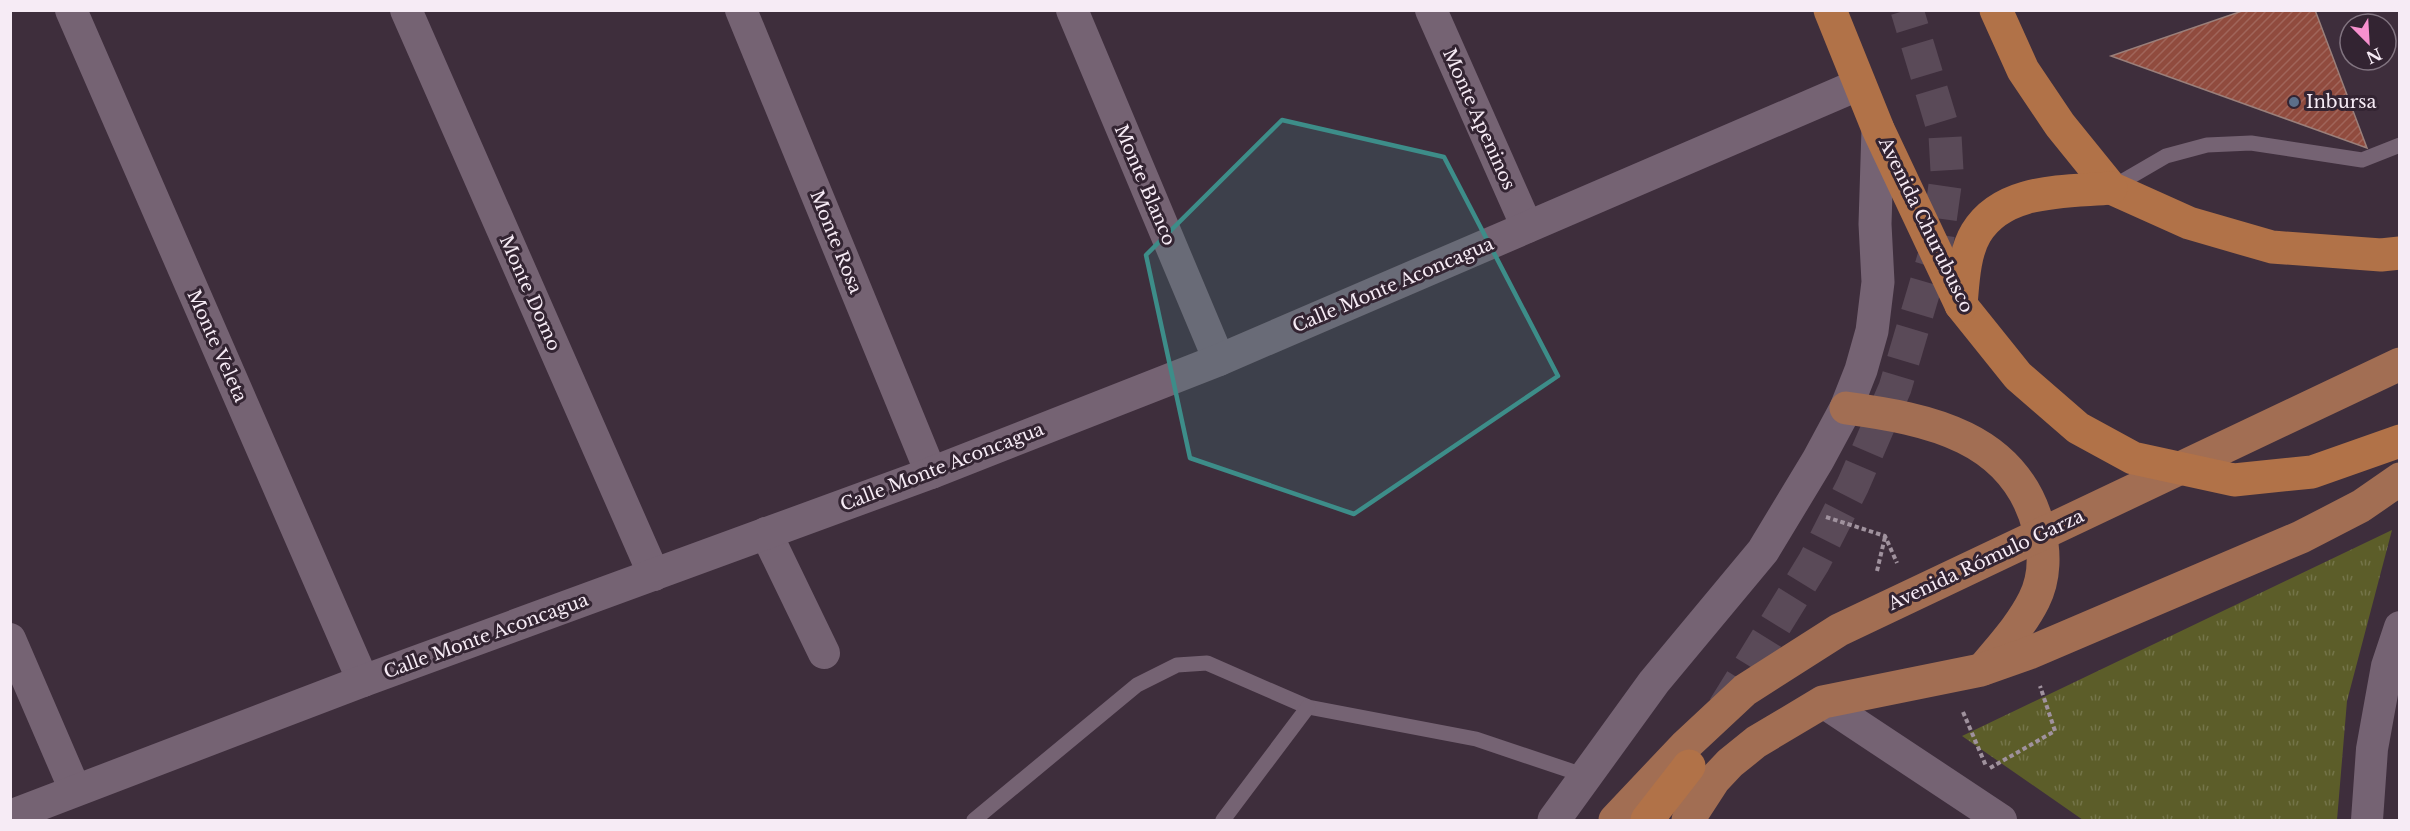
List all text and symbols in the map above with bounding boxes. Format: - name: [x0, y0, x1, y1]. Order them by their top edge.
- north arrow: [2338, 12, 2398, 72]
- text: N: [2363, 44, 2385, 68]
- street label: Monte Apeninos: [1438, 45, 1520, 193]
- place label: Inbursa: [2306, 91, 2376, 113]
- marker: Inbursa: [2287, 95, 2301, 109]
- street label: Monte Blanco: [1110, 121, 1180, 249]
- street label: Avenida Churubusco: [1874, 133, 1978, 316]
- street label: Monte Rosa: [805, 187, 867, 297]
- street label: Monte Domo: [495, 232, 565, 354]
- street label: Calle Monte Aconcagua: [1289, 233, 1497, 337]
- street label: Monte Veleta: [182, 286, 252, 406]
- street label: Calle Monte Aconcagua: [837, 418, 1047, 516]
- street label: Avenida Rómulo Garza: [1884, 505, 2087, 616]
- street label: Calle Monte Aconcagua: [381, 589, 591, 683]

